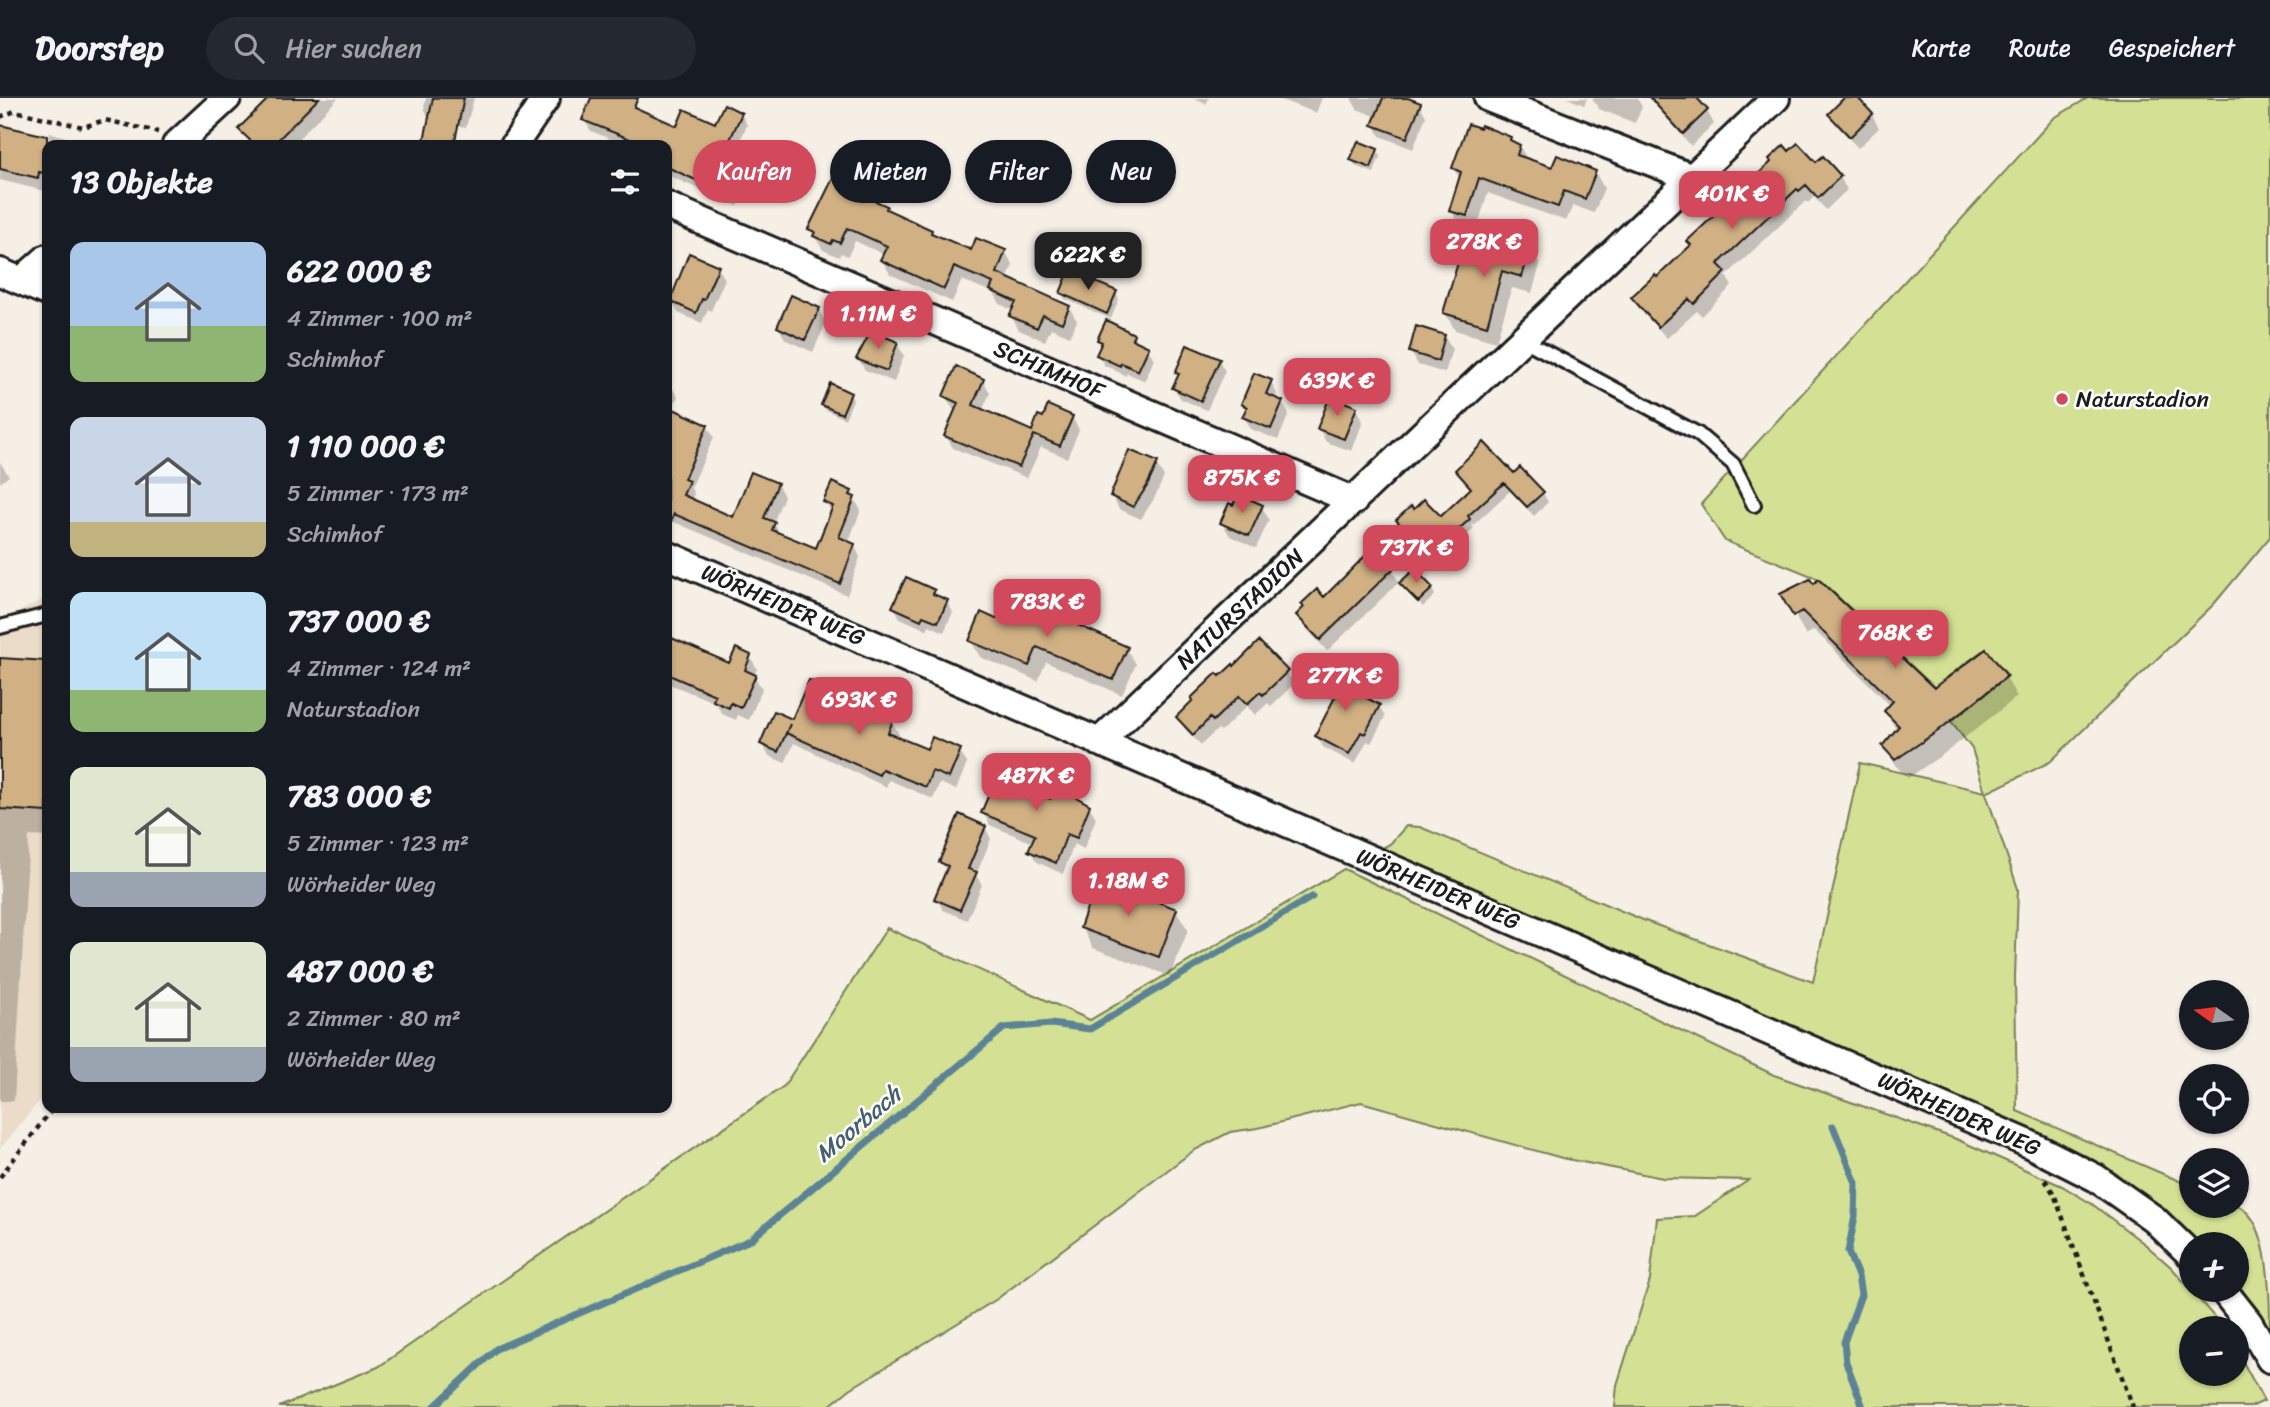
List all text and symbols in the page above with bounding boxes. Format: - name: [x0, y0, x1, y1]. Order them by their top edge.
- search box: [206, 17, 696, 80]
- text: Doorstep: [35, 19, 164, 77]
- text: Hier suchen: [286, 25, 422, 71]
- text: Karte: [1912, 27, 1971, 69]
- text: Route: [2009, 27, 2071, 69]
- text: Gespeichert: [2109, 27, 2235, 69]
- icon: search: [230, 29, 268, 67]
- chip: Kaufen: [693, 140, 816, 203]
- chip: Mieten: [830, 140, 951, 203]
- chip: Filter: [965, 140, 1072, 203]
- chip: Neu: [1086, 140, 1176, 203]
- text: 13 Objekte: [70, 155, 213, 209]
- icon: filters: [606, 163, 644, 201]
- pin: 401K €: [1675, 172, 1789, 231]
- text: 401K €: [1695, 173, 1769, 214]
- pin: 278K €: [1427, 220, 1541, 279]
- text: 278K €: [1446, 221, 1522, 262]
- pin: 622K €: [1031, 232, 1145, 292]
- text: 622K €: [1051, 234, 1125, 275]
- text: 622 000 €: [287, 244, 431, 298]
- icon: home: [126, 270, 210, 354]
- pin: 1.11M €: [813, 292, 943, 351]
- text: 1.11M €: [840, 293, 916, 334]
- text: 4 Zimmer · 100 m²: [287, 298, 473, 339]
- street label: SCHIMHOF: [987, 328, 1112, 412]
- text: Schimhof: [287, 339, 383, 380]
- pin: 639K €: [1280, 358, 1394, 418]
- text: 639K €: [1299, 360, 1375, 401]
- place label: Naturstadion: [2076, 379, 2209, 420]
- marker: Naturstadion: [2054, 391, 2070, 407]
- text: 1 110 000 €: [287, 419, 445, 473]
- icon: home: [126, 445, 210, 529]
- pin: 875K €: [1185, 456, 1299, 515]
- text: 875K €: [1204, 457, 1280, 498]
- text: 5 Zimmer · 173 m²: [287, 473, 469, 514]
- text: Schimhof: [287, 514, 383, 555]
- pin: 737K €: [1359, 526, 1473, 585]
- text: 737K €: [1379, 527, 1453, 568]
- street label: NATURSTADION: [1166, 538, 1314, 680]
- street label: WÖRHEIDER WEG: [695, 552, 872, 658]
- pin: 783K €: [990, 580, 1104, 639]
- text: 783K €: [1010, 581, 1084, 622]
- text: 737 000 €: [287, 594, 430, 648]
- pin: 768K €: [1838, 610, 1952, 670]
- text: 768K €: [1857, 612, 1933, 653]
- icon: home: [126, 620, 210, 704]
- text: 4 Zimmer · 124 m²: [287, 648, 471, 689]
- pin: 277K €: [1288, 654, 1402, 713]
- text: 277K €: [1308, 655, 1382, 696]
- pin: 693K €: [802, 678, 916, 737]
- text: 693K €: [821, 679, 897, 720]
- text: Naturstadion: [287, 689, 420, 730]
- pin: 487K €: [979, 754, 1093, 813]
- text: 487K €: [998, 755, 1074, 796]
- text: 783 000 €: [287, 769, 431, 823]
- icon: home: [126, 795, 210, 879]
- text: 5 Zimmer · 123 m²: [287, 823, 469, 864]
- street label: WÖRHEIDER WEG: [1350, 836, 1527, 942]
- pin: 1.18M €: [1063, 858, 1193, 918]
- text: 1.18M €: [1088, 860, 1168, 901]
- text: Wörheider Weg: [287, 864, 436, 905]
- text: 487 000 €: [287, 944, 433, 998]
- icon: home: [126, 970, 210, 1054]
- north arrow: [2179, 980, 2249, 1050]
- map controls: [2179, 980, 2249, 1386]
- text: 2 Zimmer · 80 m²: [287, 998, 461, 1039]
- text: Wörheider Weg: [287, 1039, 436, 1080]
- street label: WÖRHEIDER WEG: [1871, 1060, 2048, 1169]
- button: locate: [2179, 1064, 2249, 1134]
- water label: Moorbach: [805, 1073, 913, 1173]
- button: layers: [2179, 1148, 2249, 1218]
- button: +: [2179, 1232, 2249, 1302]
- button: −: [2179, 1316, 2249, 1386]

